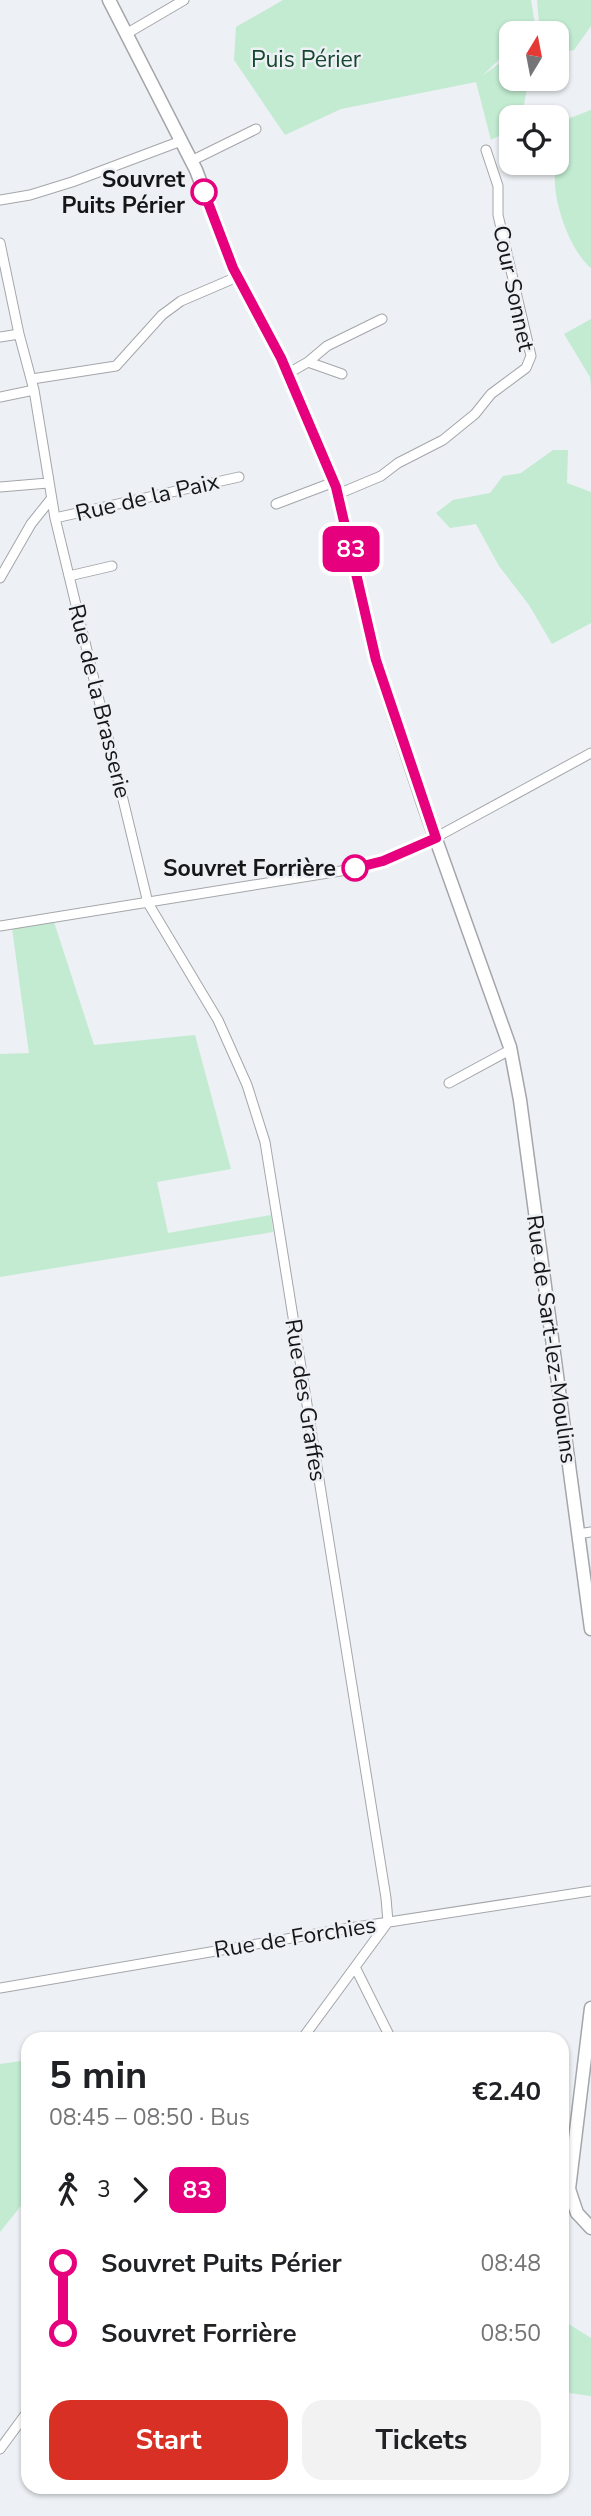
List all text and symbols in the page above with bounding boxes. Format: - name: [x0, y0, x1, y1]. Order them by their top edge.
- north arrow: [499, 21, 569, 91]
- map controls: [499, 21, 569, 175]
- park label: Puis Périer: [251, 44, 362, 75]
- button: locate: [499, 105, 569, 175]
- place label: Souvret Puits Périer: [61, 164, 185, 221]
- marker: Souvret Puits Périer: [191, 179, 217, 205]
- street label: Cour Sonnet: [485, 222, 542, 355]
- street label: Rue de la Paix: [72, 466, 222, 529]
- line badge: 83: [320, 526, 382, 572]
- text: 83: [337, 533, 365, 565]
- street label: Rue de la Brasserie: [60, 601, 139, 801]
- place label: Souvret Forrière: [163, 853, 336, 884]
- marker: Souvret Forrière: [342, 855, 368, 881]
- street label: Rue de Sart-lez-Moulins: [519, 1213, 584, 1465]
- street label: Rue des Graffes: [277, 1317, 334, 1483]
- street label: Rue de Forchies: [212, 1909, 378, 1966]
- text: 5 min: [49, 2050, 147, 2101]
- text: €2.40: [472, 2074, 541, 2109]
- text: 08:45 – 08:50 · Bus: [49, 2102, 250, 2133]
- icon: walk: [49, 2171, 87, 2209]
- icon: forward: [121, 2171, 159, 2209]
- text: 3: [97, 2174, 111, 2205]
- text: 83: [183, 2174, 212, 2206]
- text: Souvret Puits Périer: [101, 2246, 342, 2281]
- text: 08:48: [481, 2248, 541, 2279]
- text: Souvret Forrière: [101, 2316, 296, 2351]
- text: 08:50: [481, 2318, 541, 2349]
- button: Start: [49, 2400, 288, 2480]
- button: Tickets: [302, 2400, 541, 2480]

